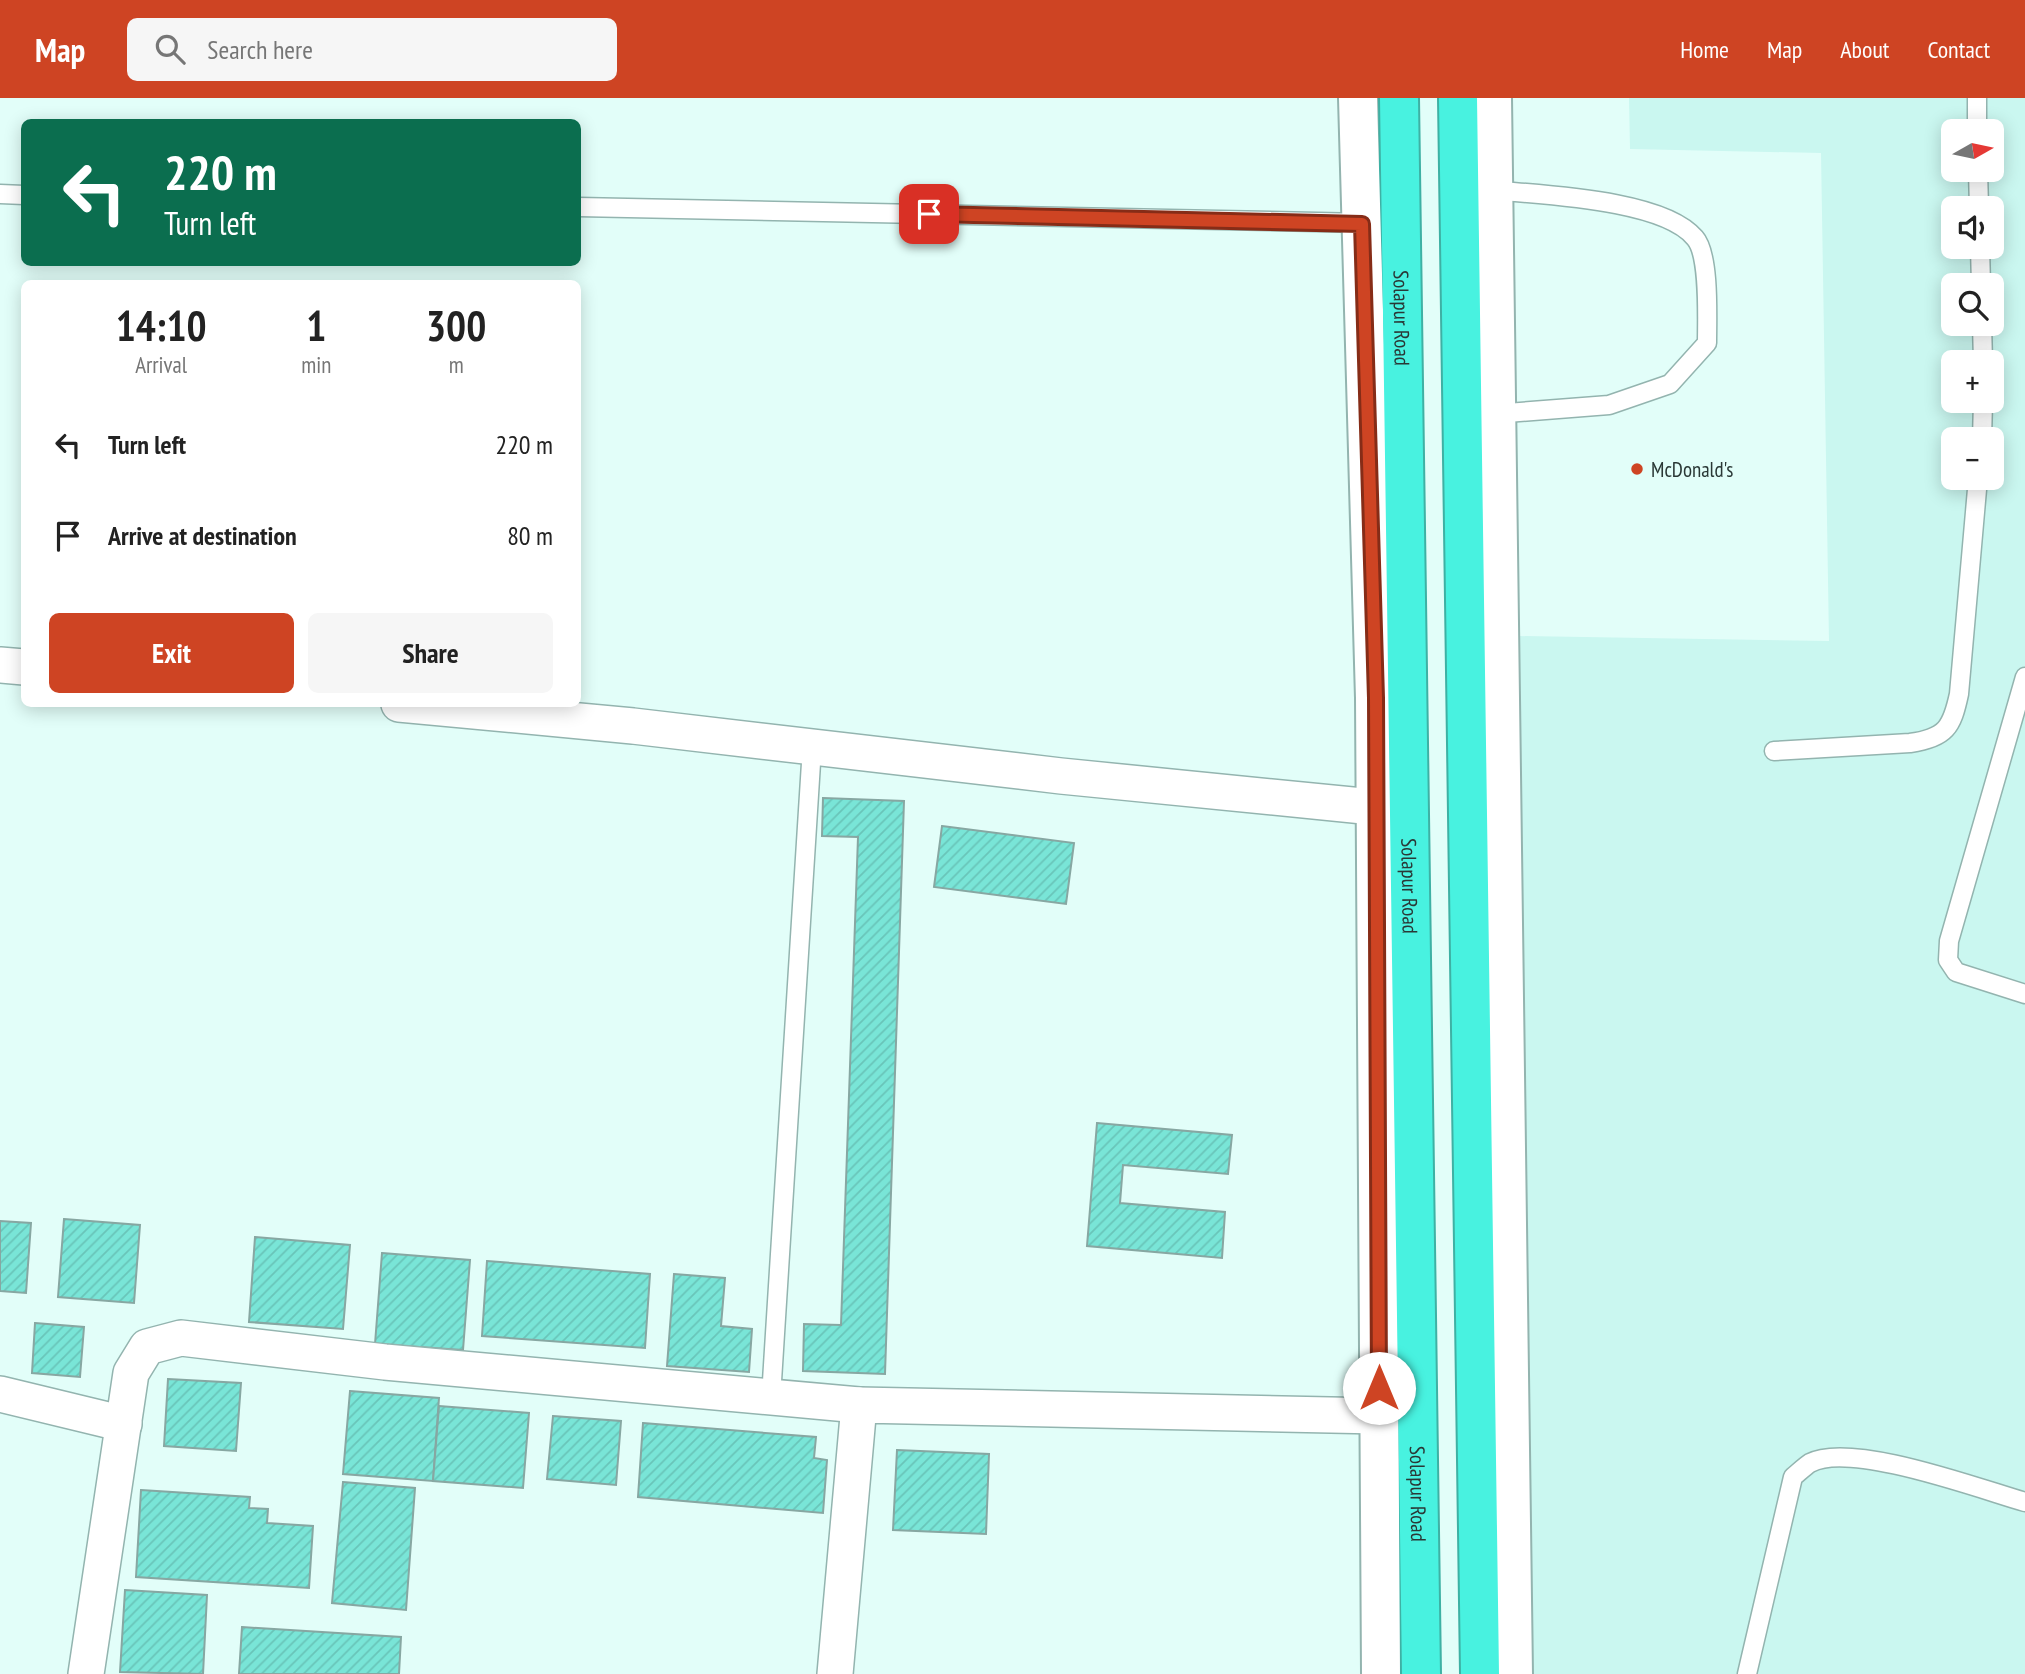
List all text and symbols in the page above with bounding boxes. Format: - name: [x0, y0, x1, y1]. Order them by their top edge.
- search box: [127, 18, 617, 81]
- text: Map: [35, 28, 85, 71]
- icon: search: [151, 30, 189, 68]
- text: Search here: [207, 33, 313, 66]
- text: Home: [1680, 34, 1729, 65]
- text: Map: [1767, 34, 1802, 65]
- text: About: [1840, 34, 1889, 65]
- text: Contact: [1927, 34, 1990, 65]
- north arrow: [1941, 119, 2004, 182]
- map controls: [1941, 119, 2004, 490]
- text: 220 m: [164, 140, 277, 204]
- icon: left: [49, 147, 140, 238]
- pin: [899, 184, 959, 244]
- icon: arrive: [910, 195, 948, 233]
- button: sound: [1941, 196, 2004, 259]
- text: Turn left: [164, 202, 256, 244]
- street label: Solapur Road: [1388, 270, 1416, 366]
- button: search: [1941, 273, 2004, 336]
- text: 14:10: [116, 298, 207, 353]
- text: 1: [306, 298, 326, 353]
- text: 300: [426, 298, 486, 353]
- text: Arrival: [135, 350, 187, 379]
- text: min: [301, 350, 331, 379]
- text: m: [449, 350, 464, 379]
- button: +: [1941, 350, 2004, 413]
- icon: left: [49, 426, 87, 464]
- button: −: [1941, 427, 2004, 490]
- text: Turn left: [108, 428, 186, 461]
- text: 220 m: [495, 428, 553, 461]
- place label: McDonald's: [1651, 456, 1733, 483]
- marker: McDonald's: [1629, 461, 1645, 477]
- icon: arrive: [49, 517, 87, 555]
- text: Arrive at destination: [108, 519, 297, 552]
- text: 80 m: [507, 519, 553, 552]
- button: Exit: [49, 613, 294, 693]
- button: Share: [308, 613, 553, 693]
- street label: Solapur Road: [1396, 838, 1424, 934]
- position arrow: [1342, 1351, 1416, 1425]
- street label: Solapur Road: [1404, 1446, 1433, 1542]

